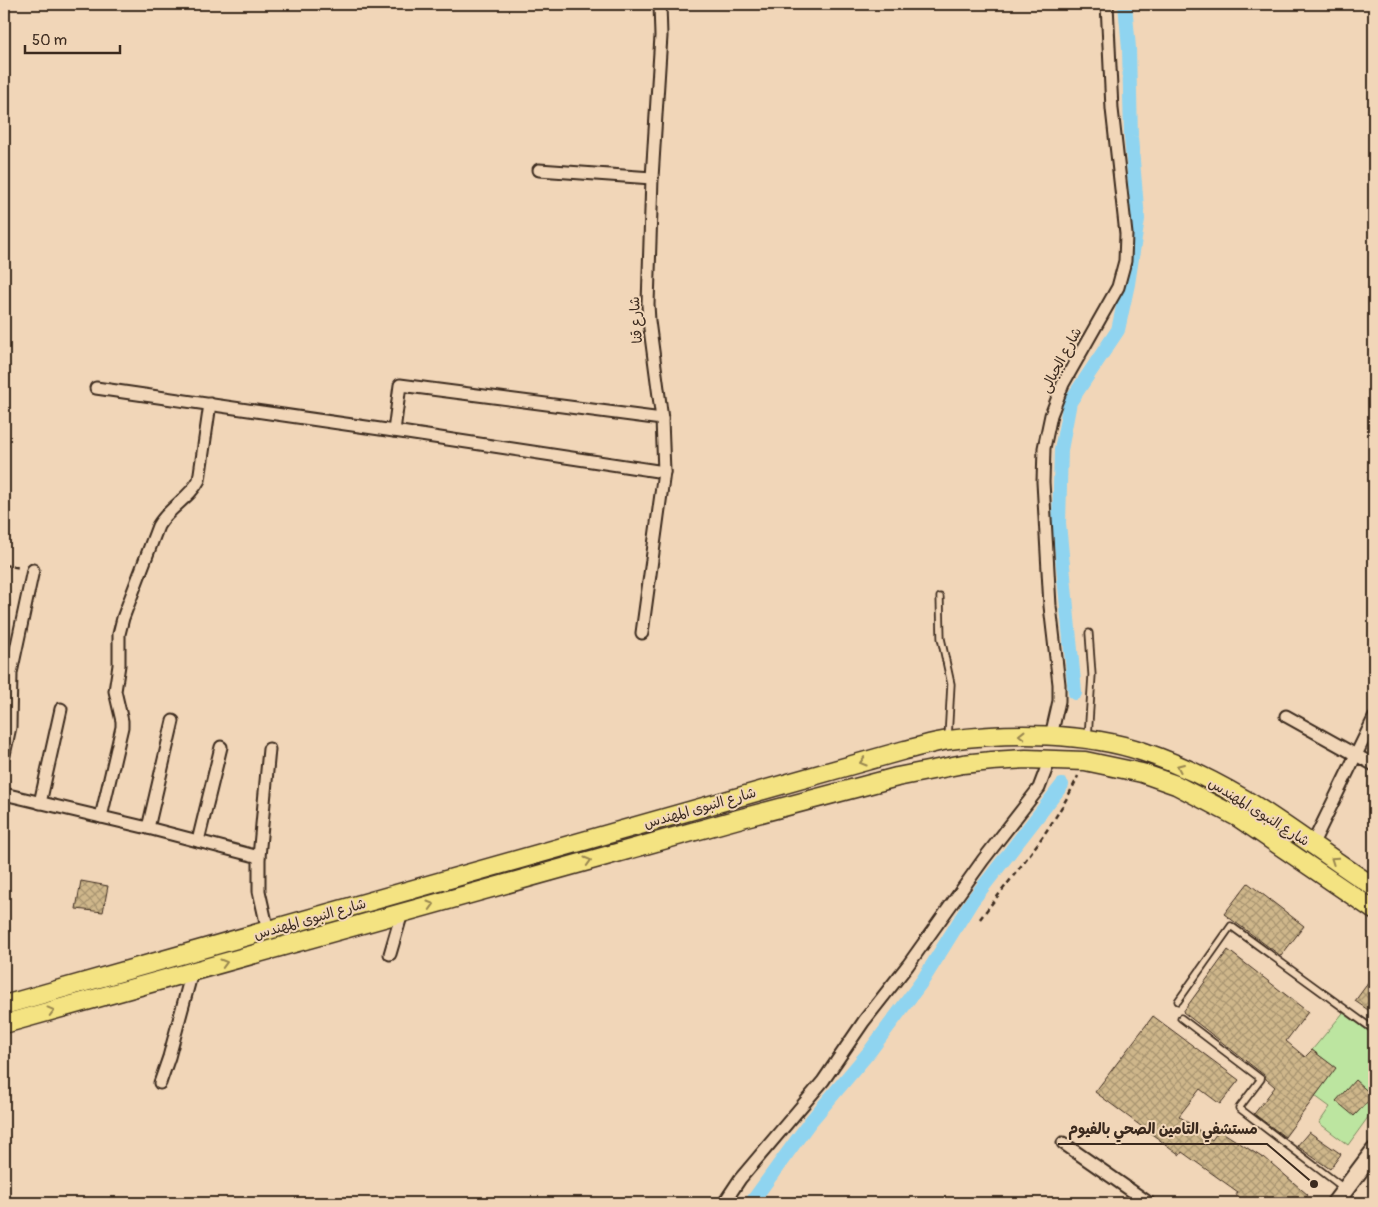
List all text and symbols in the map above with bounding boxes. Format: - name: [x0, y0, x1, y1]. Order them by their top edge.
- scale bar: [25, 22, 120, 54]
- text: 50 m: [32, 31, 67, 50]
- street label: شارع قنا: [626, 296, 647, 344]
- street label: شارع الجبالى: [1037, 324, 1086, 396]
- one-way arrow: [1018, 730, 1026, 740]
- one-way arrow: [859, 756, 867, 766]
- one-way arrow: [1176, 762, 1185, 773]
- street label: شارع النبوى المهندس: [1205, 774, 1313, 851]
- street label: شارع النبوى المهندس: [642, 784, 758, 833]
- one-way arrow: [583, 856, 592, 867]
- one-way arrow: [1330, 857, 1340, 866]
- street label: شارع النبوى المهندس: [252, 895, 368, 944]
- one-way arrow: [426, 900, 435, 910]
- one-way arrow: [220, 959, 228, 969]
- one-way arrow: [46, 1007, 54, 1017]
- callout: مستشفي التامين الصحي بالفيوم: [1058, 1114, 1267, 1144]
- text: مستشفي التامين الصحي بالفيوم: [1068, 1120, 1258, 1143]

